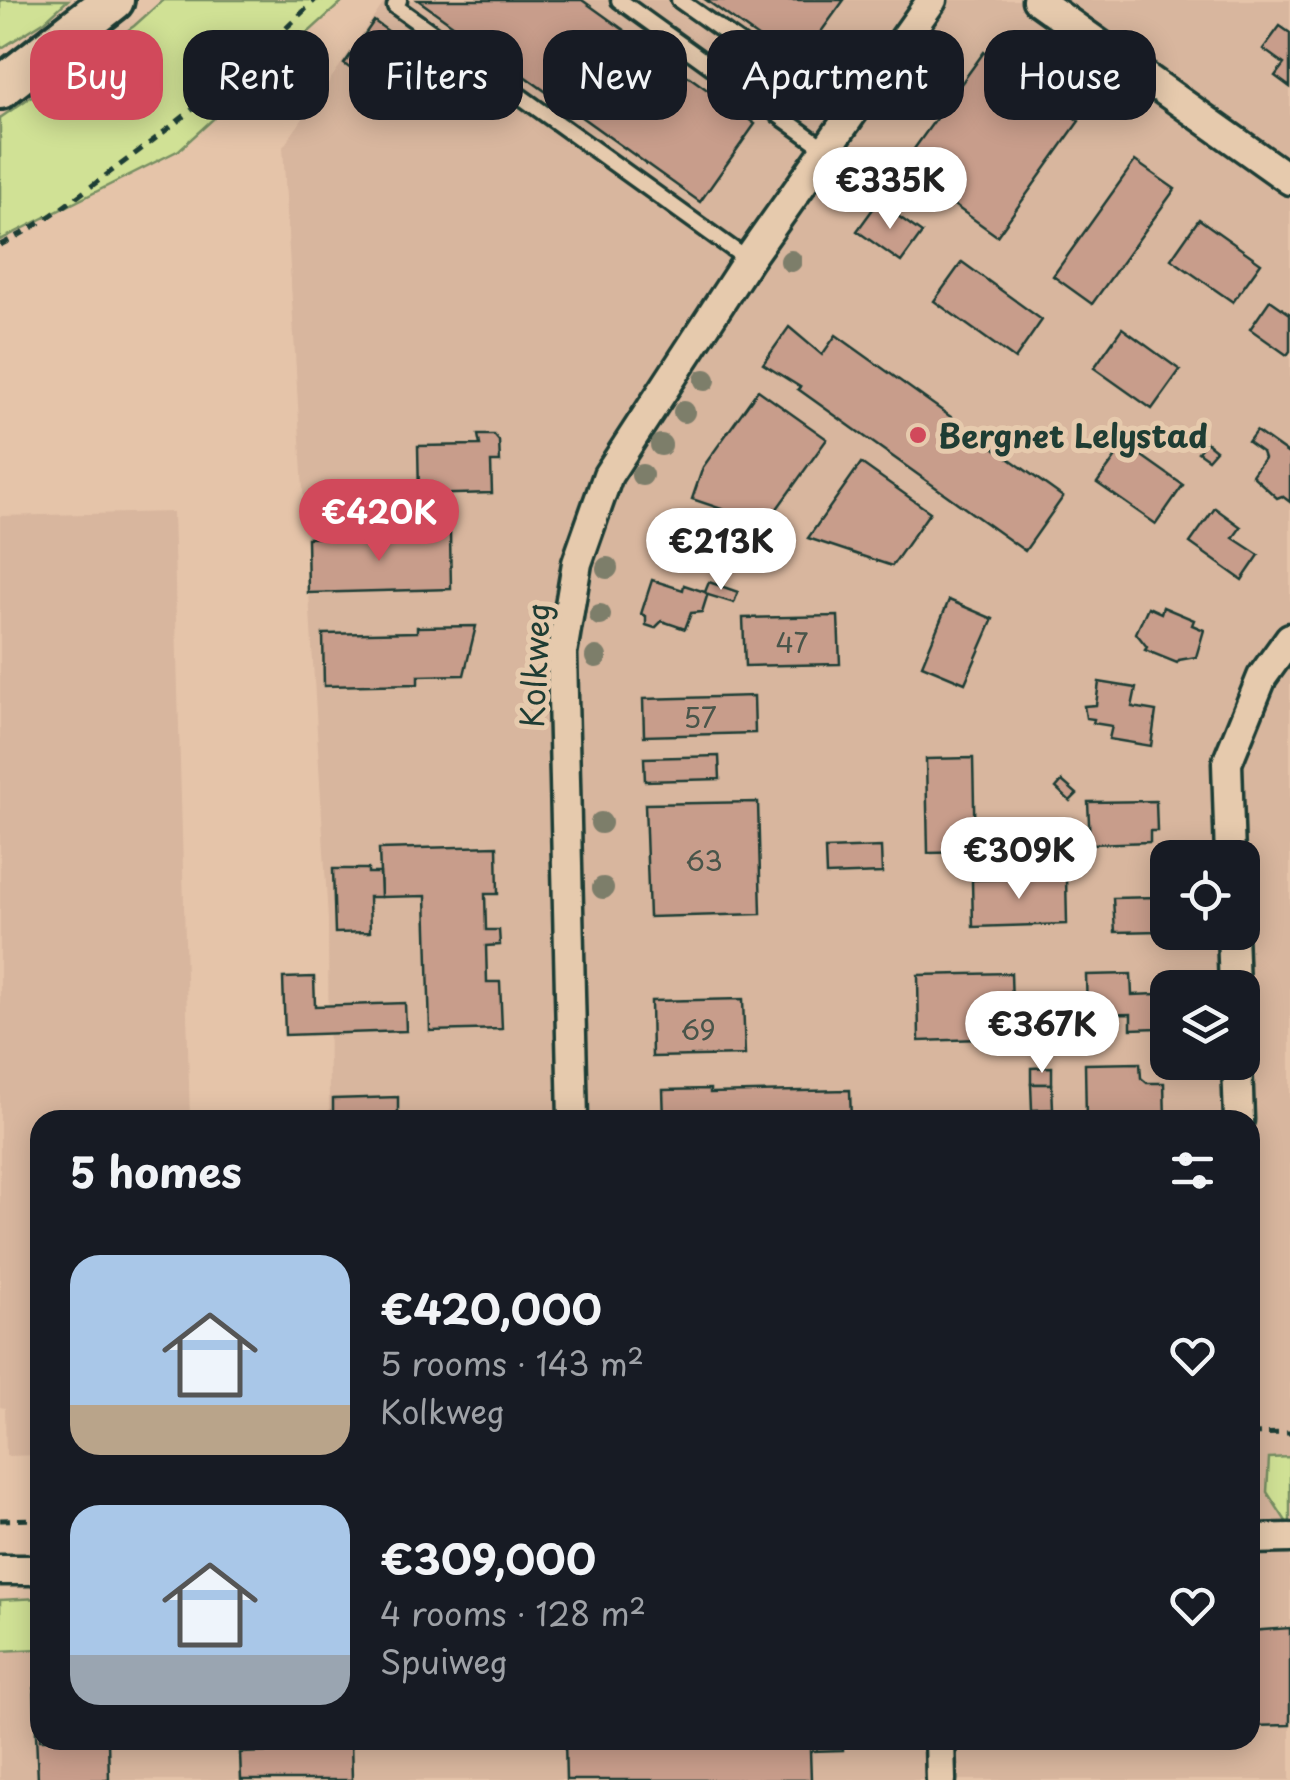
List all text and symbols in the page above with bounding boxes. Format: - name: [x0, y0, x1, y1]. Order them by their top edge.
- chip: Buy: [30, 30, 163, 120]
- chip: Rent: [183, 30, 329, 120]
- chip: Filters: [349, 30, 523, 120]
- chip: New: [543, 30, 687, 120]
- chip: Apartment: [707, 30, 964, 120]
- chip: House: [984, 30, 1156, 120]
- pin: €335K: [820, 147, 960, 232]
- text: €335K: [835, 155, 945, 203]
- place label: Bergnet Lelystad: [938, 411, 1208, 459]
- marker: Bergnet Lelystad: [907, 424, 929, 446]
- pin: €420K: [309, 479, 449, 564]
- text: €420K: [321, 487, 437, 535]
- pin: €213K: [651, 508, 791, 593]
- text: €213K: [668, 516, 774, 564]
- street label: Kolkweg: [507, 601, 561, 729]
- house number: 47: [776, 620, 809, 663]
- house number: 57: [683, 695, 717, 738]
- pin: €309K: [949, 817, 1089, 902]
- text: €309K: [963, 825, 1075, 873]
- house number: 63: [685, 838, 723, 881]
- map controls: [1150, 840, 1260, 1080]
- button: locate: [1150, 840, 1260, 950]
- button: layers: [1150, 970, 1260, 1080]
- pin: €367K: [972, 991, 1112, 1076]
- text: €367K: [987, 999, 1097, 1047]
- house number: 69: [680, 1007, 716, 1050]
- text: 5 homes: [70, 1139, 242, 1202]
- icon: filters: [1165, 1143, 1220, 1198]
- text: €420,000: [380, 1276, 602, 1339]
- icon: home: [150, 1295, 270, 1415]
- icon: heart: [1165, 1328, 1220, 1383]
- text: 5 rooms · 143 m²: [380, 1339, 644, 1387]
- text: Kolkweg: [380, 1387, 505, 1435]
- text: €309,000: [380, 1526, 596, 1589]
- icon: home: [150, 1545, 270, 1665]
- icon: heart: [1165, 1578, 1220, 1633]
- text: 4 rooms · 128 m²: [380, 1589, 646, 1637]
- text: Spuiweg: [380, 1637, 508, 1685]

